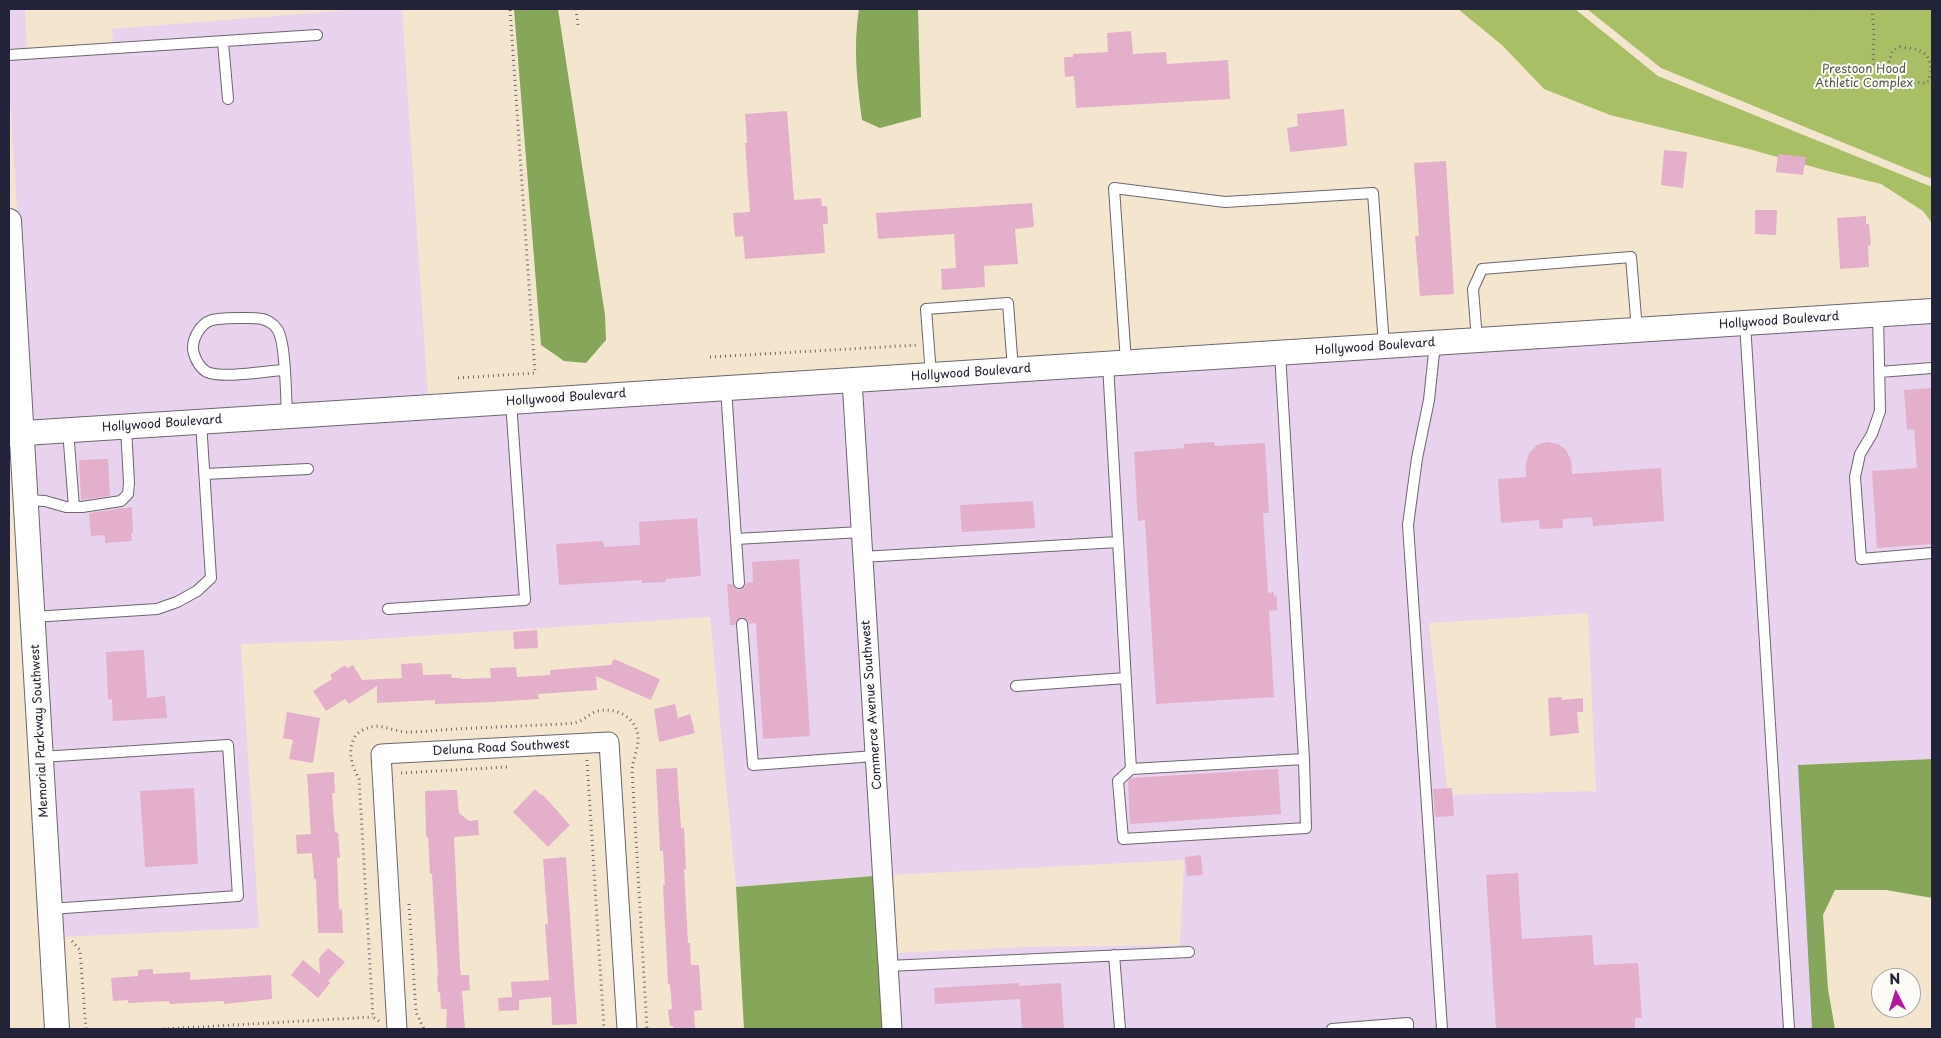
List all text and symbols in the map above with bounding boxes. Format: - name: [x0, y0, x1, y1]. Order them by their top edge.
- park label: Prestoon Hood Athletic Complex: [1815, 63, 1913, 91]
- street label: Hollywood Boulevard: [1719, 310, 1839, 332]
- street label: Hollywood Boulevard: [1315, 336, 1435, 358]
- street label: Hollywood Boulevard: [911, 362, 1031, 384]
- street label: Hollywood Boulevard: [506, 387, 626, 409]
- street label: Hollywood Boulevard: [102, 413, 222, 435]
- street label: Commerce Avenue Southwest: [859, 620, 885, 790]
- street label: Memorial Parkway Southwest: [28, 644, 52, 818]
- street label: Deluna Road Southwest: [432, 737, 570, 759]
- north arrow: [1871, 968, 1921, 1018]
- text: N: [1888, 968, 1901, 989]

